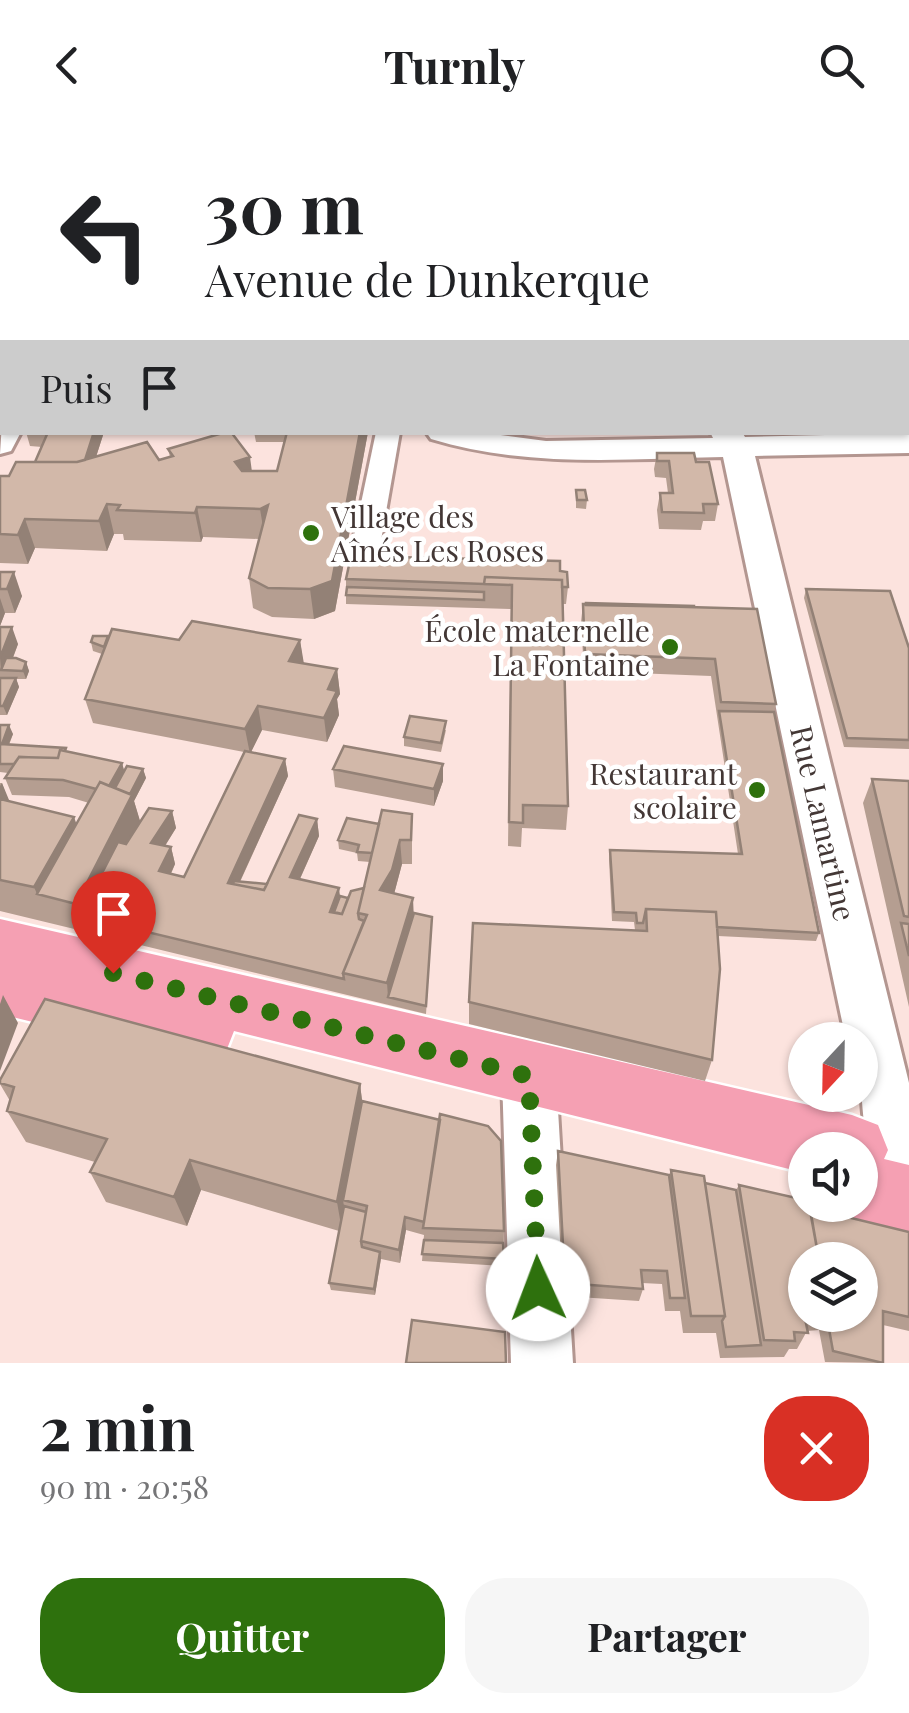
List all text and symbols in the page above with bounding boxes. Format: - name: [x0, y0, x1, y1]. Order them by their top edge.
- text: Turnly: [384, 35, 525, 95]
- icon: back: [40, 38, 95, 93]
- icon: search: [814, 38, 869, 93]
- text: 30 m: [205, 158, 364, 252]
- icon: left: [40, 170, 170, 300]
- text: Avenue de Dunkerque: [205, 248, 650, 308]
- icon: arrive: [132, 360, 187, 415]
- text: Puis: [40, 362, 112, 413]
- place label: Village des Aînés Les Roses: [330, 496, 544, 570]
- marker: Village des Aînés Les Roses: [300, 522, 322, 544]
- place label: École maternelle La Fontaine: [424, 610, 650, 684]
- marker: École maternelle La Fontaine: [659, 636, 681, 658]
- street label: Rue Lamartine: [782, 721, 866, 925]
- place label: Restaurant scolaire: [589, 753, 737, 827]
- marker: Restaurant scolaire: [746, 779, 768, 801]
- pin: [71, 871, 156, 974]
- icon: arrive: [86, 886, 141, 941]
- north arrow: [788, 1022, 878, 1112]
- map controls: [788, 1022, 878, 1332]
- button: sound: [788, 1132, 878, 1222]
- position arrow: [486, 1237, 590, 1341]
- button: layers: [788, 1242, 878, 1332]
- text: 2 min: [40, 1386, 195, 1466]
- button: close: [764, 1396, 869, 1501]
- text: 90 m · 20:58: [40, 1464, 209, 1507]
- button: Quitter: [40, 1578, 445, 1693]
- button: Partager: [465, 1578, 869, 1693]

